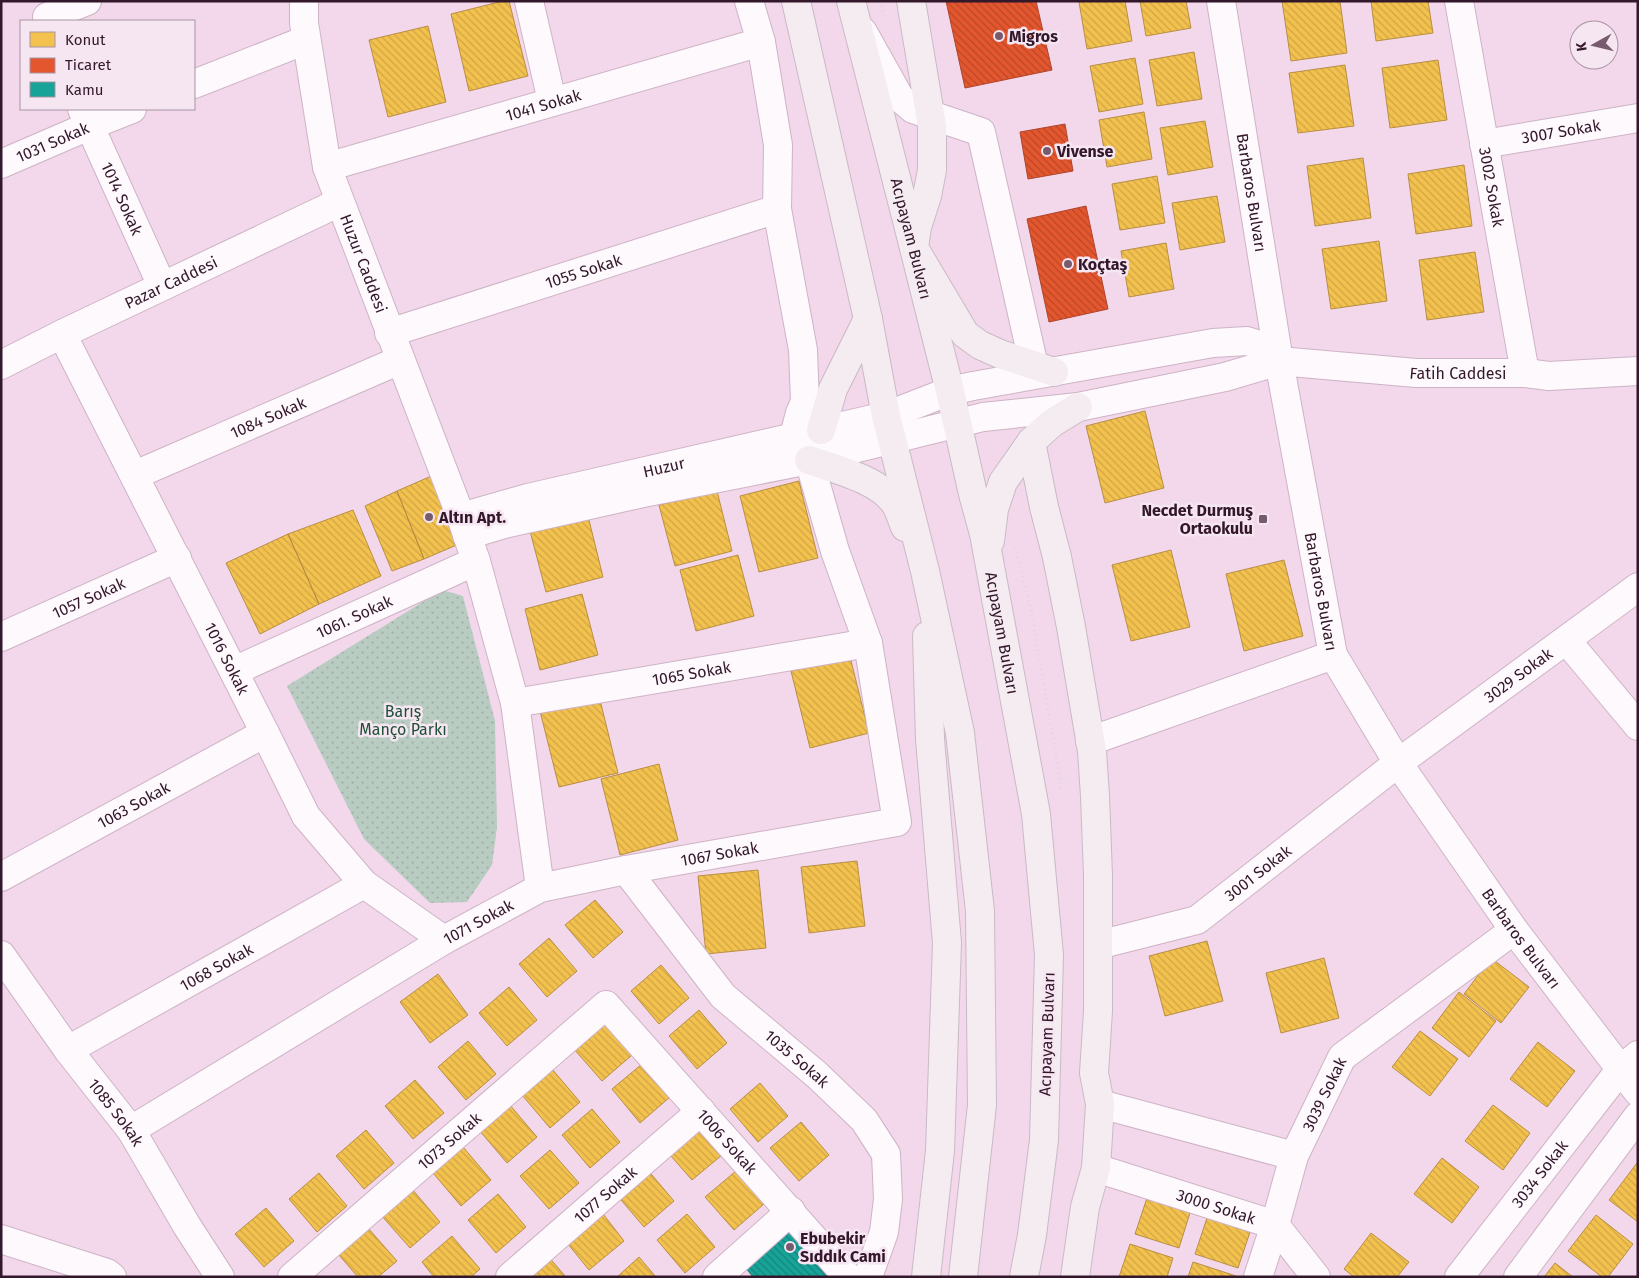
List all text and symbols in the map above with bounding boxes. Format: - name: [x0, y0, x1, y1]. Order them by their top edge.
- legend: [20, 20, 195, 110]
- north arrow: [1569, 20, 1619, 70]
- place label: Migros: [1009, 27, 1058, 46]
- marker: Migros: [993, 30, 1005, 42]
- text: Konut: [65, 31, 106, 49]
- text: K: [1572, 40, 1591, 52]
- text: Ticaret: [65, 56, 112, 74]
- text: Kamu: [65, 81, 103, 99]
- street label: 1041 Sokak: [503, 85, 584, 125]
- street label: 3007 Sokak: [1520, 115, 1603, 147]
- street label: 1031 Sokak: [13, 117, 92, 166]
- street label: Barbaros Bulvarı: [1233, 132, 1271, 253]
- place label: Vivense: [1056, 142, 1114, 161]
- marker: Vivense: [1041, 145, 1053, 157]
- street label: 3002 Sokak: [1476, 146, 1509, 229]
- street label: 1014 Sokak: [98, 159, 147, 239]
- street label: Acıpayam Bulvarı: [887, 176, 936, 301]
- street label: Huzur Caddesi: [336, 211, 391, 315]
- street label: 1055 Sokak: [543, 250, 625, 292]
- street label: Pazar Caddesi: [121, 252, 220, 312]
- place label: Koçtaş: [1078, 255, 1127, 275]
- marker: Koçtaş: [1062, 258, 1074, 270]
- street label: Fatih Caddesi: [1409, 363, 1507, 383]
- street label: 1084 Sokak: [227, 392, 309, 442]
- street label: Huzur: [641, 453, 687, 481]
- place label: Necdet Durmuş Ortaokulu: [1141, 501, 1253, 538]
- place label: Altın Apt.: [438, 508, 506, 527]
- marker: Altın Apt.: [423, 511, 435, 523]
- marker: Necdet Durmuş Ortaokulu: [1257, 513, 1269, 525]
- street label: Barbaros Bulvarı: [1301, 531, 1342, 652]
- street label: Acıpayam Bulvarı: [982, 570, 1023, 696]
- street label: 1057 Sokak: [49, 573, 129, 622]
- street label: 1061. Sokak: [313, 591, 396, 642]
- street label: 1016 Sokak: [201, 619, 254, 698]
- street label: 3029 Sokak: [1480, 643, 1557, 706]
- street label: 1065 Sokak: [651, 657, 733, 689]
- park label: Barış Manço Parkı: [359, 702, 447, 740]
- street label: 1063 Sokak: [94, 777, 174, 832]
- street label: 1067 Sokak: [679, 837, 760, 870]
- street label: 3001 Sokak: [1220, 840, 1295, 905]
- street label: Barbaros Bulvarı: [1478, 884, 1565, 992]
- street label: 1071 Sokak: [440, 895, 517, 948]
- street label: 1068 Sokak: [177, 938, 257, 995]
- street label: Acıpayam Bulvarı: [1035, 972, 1059, 1096]
- street label: 1035 Sokak: [761, 1026, 834, 1092]
- street label: 3039 Sokak: [1298, 1053, 1350, 1134]
- street label: 1085 Sokak: [85, 1075, 148, 1150]
- street label: 1006 Sokak: [693, 1105, 762, 1178]
- street label: 1073 Sokak: [414, 1108, 485, 1173]
- street label: 3034 Sokak: [1507, 1135, 1572, 1211]
- street label: 1077 Sokak: [570, 1161, 641, 1227]
- street label: 3000 Sokak: [1174, 1185, 1259, 1228]
- place label: Ebubekir Sıddık Cami: [800, 1229, 886, 1266]
- marker: Ebubekir Sıddık Cami: [784, 1241, 796, 1253]

